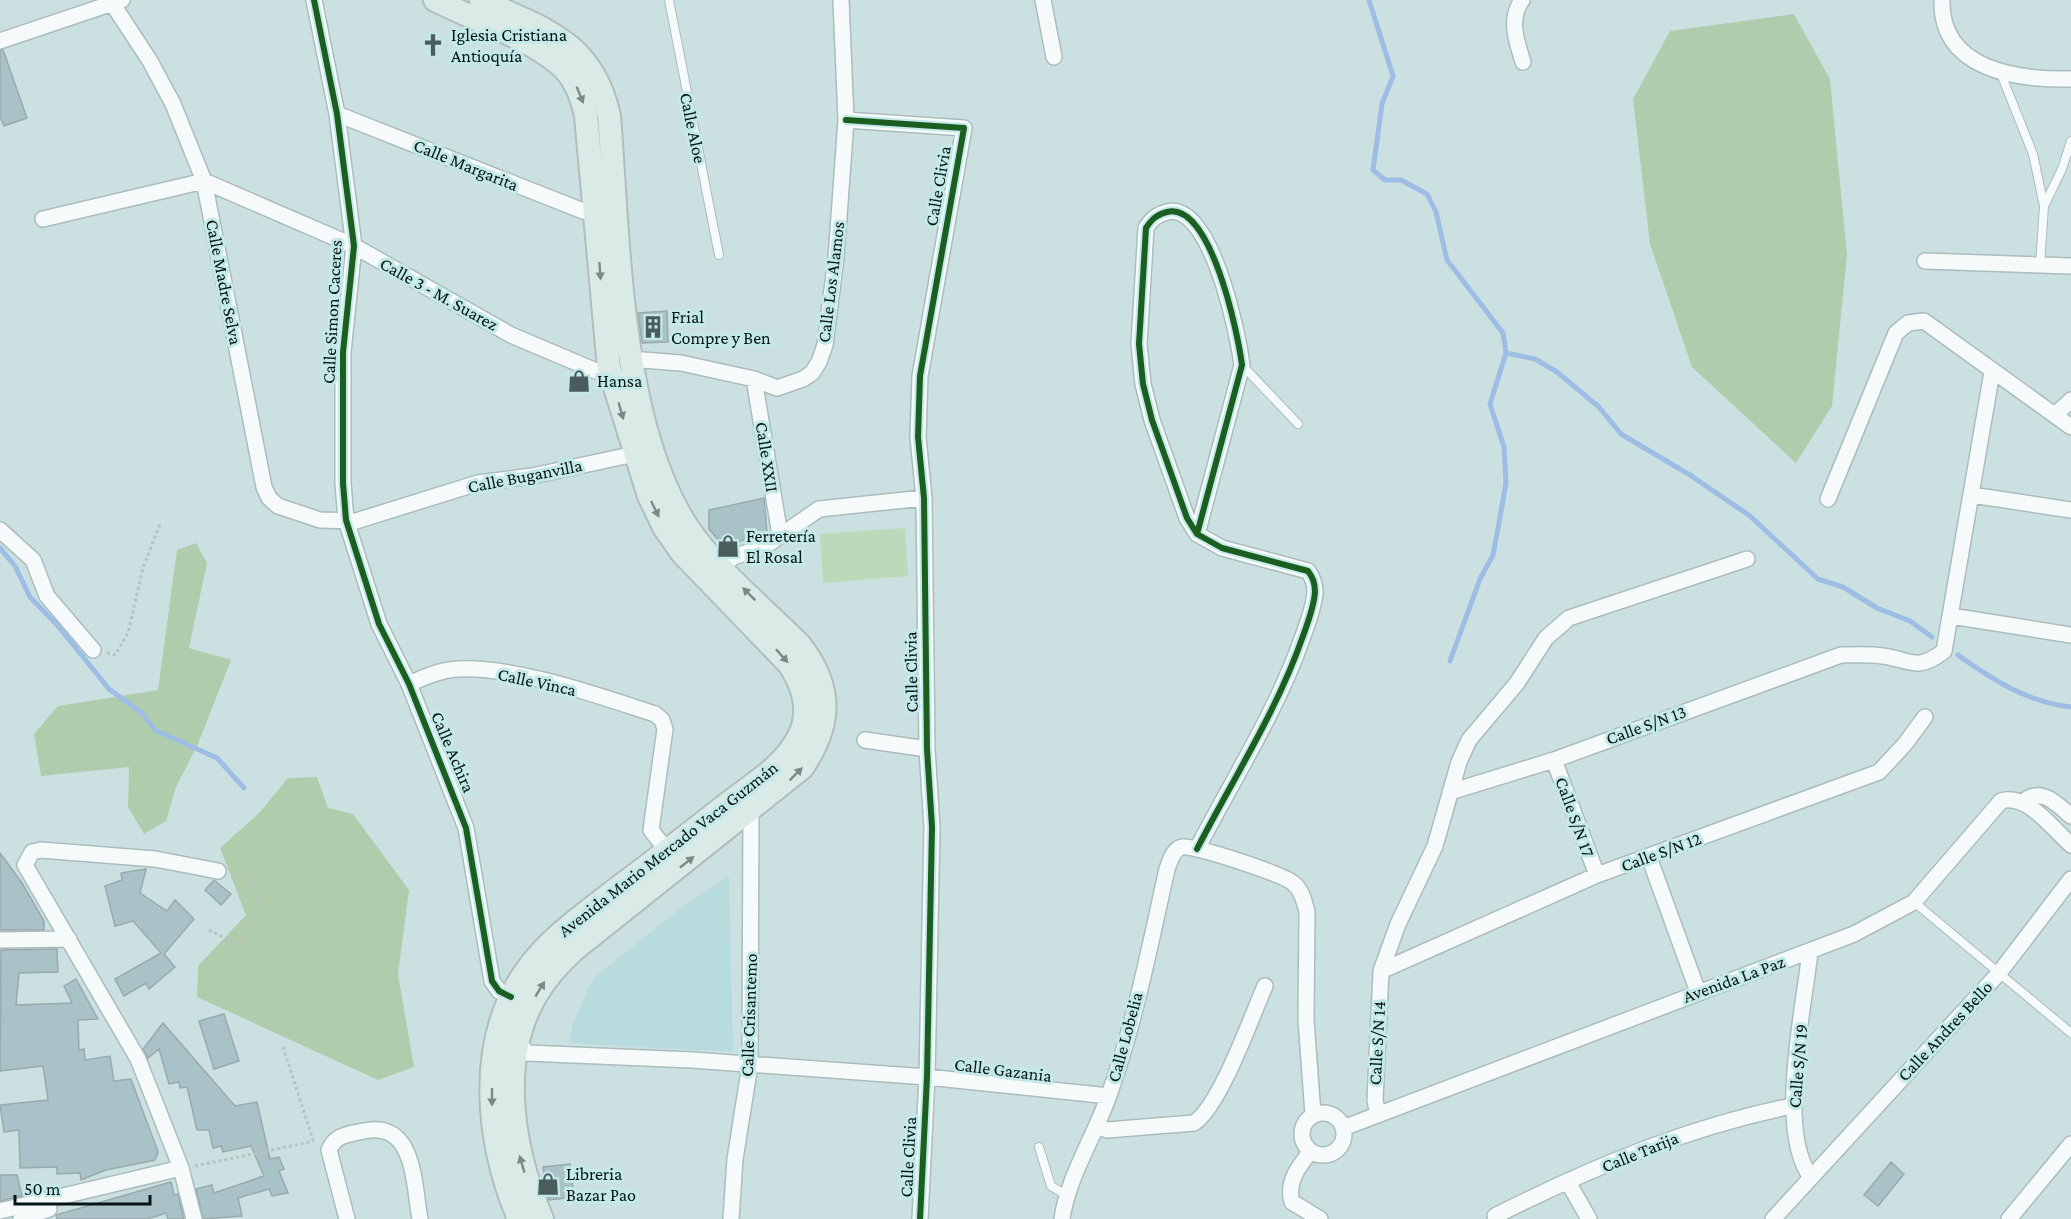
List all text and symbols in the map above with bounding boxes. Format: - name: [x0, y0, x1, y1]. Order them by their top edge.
- place label: Iglesia Cristiana Antioquía: [451, 25, 567, 66]
- church icon: Iglesia Cristiana Antioquía: [420, 32, 446, 58]
- one-way arrow: [575, 86, 585, 104]
- street label: Calle Aloe: [676, 91, 710, 165]
- street label: Calle Margarita: [411, 135, 521, 195]
- street label: Calle Clivia: [921, 144, 955, 228]
- street label: Calle Madre Selva: [202, 218, 246, 346]
- street label: Calle Los Alamos: [814, 220, 848, 344]
- street label: Calle Simon Caceres: [318, 239, 346, 385]
- street label: Calle 3 - M. Suarez: [377, 253, 502, 335]
- one-way arrow: [596, 262, 605, 281]
- place label: Frial Compre y Ben: [671, 307, 771, 348]
- building icon: Frial Compre y Ben: [640, 314, 666, 340]
- shop icon: Hansa: [566, 368, 592, 394]
- place label: Hansa: [597, 371, 642, 391]
- one-way arrow: [617, 402, 626, 420]
- street label: Calle XXII: [752, 420, 782, 494]
- street label: Calle Buganvilla: [466, 455, 584, 497]
- one-way arrow: [650, 501, 660, 518]
- place label: Ferretería El Rosal: [746, 526, 816, 567]
- shop icon: Ferretería El Rosal: [715, 533, 741, 559]
- one-way arrow: [742, 586, 756, 601]
- street label: Calle Clivia: [900, 631, 922, 713]
- one-way arrow: [775, 648, 789, 663]
- street label: Calle Vinca: [496, 664, 578, 700]
- street label: Calle S/N 13: [1603, 701, 1689, 749]
- street label: Calle Achira: [427, 709, 479, 795]
- street label: Avenida Mario Mercado Vaca Guzmán: [554, 757, 782, 941]
- one-way arrow: [789, 767, 803, 781]
- street label: Calle S/N 17: [1551, 774, 1599, 860]
- street label: Calle S/N 12: [1618, 828, 1704, 876]
- one-way arrow: [679, 855, 695, 868]
- street label: Avenida La Paz: [1680, 951, 1788, 1007]
- street label: Calle Crisantemo: [737, 953, 761, 1077]
- street label: Calle Andres Bello: [1894, 977, 1997, 1085]
- one-way arrow: [535, 981, 546, 997]
- street label: Calle Lobelia: [1103, 990, 1147, 1084]
- street label: Calle S/N 14: [1365, 1000, 1389, 1086]
- street label: Calle S/N 19: [1784, 1023, 1812, 1109]
- street label: Calle Gazania: [953, 1054, 1053, 1086]
- one-way arrow: [487, 1088, 497, 1107]
- street label: Calle Clivia: [896, 1116, 920, 1198]
- street label: Calle Tarija: [1599, 1128, 1682, 1177]
- one-way arrow: [517, 1155, 526, 1173]
- place label: Libreria Bazar Pao: [566, 1164, 636, 1205]
- scale bar: [15, 1168, 150, 1206]
- shop icon: Libreria Bazar Pao: [535, 1171, 561, 1197]
- text: 50 m: [24, 1179, 61, 1199]

